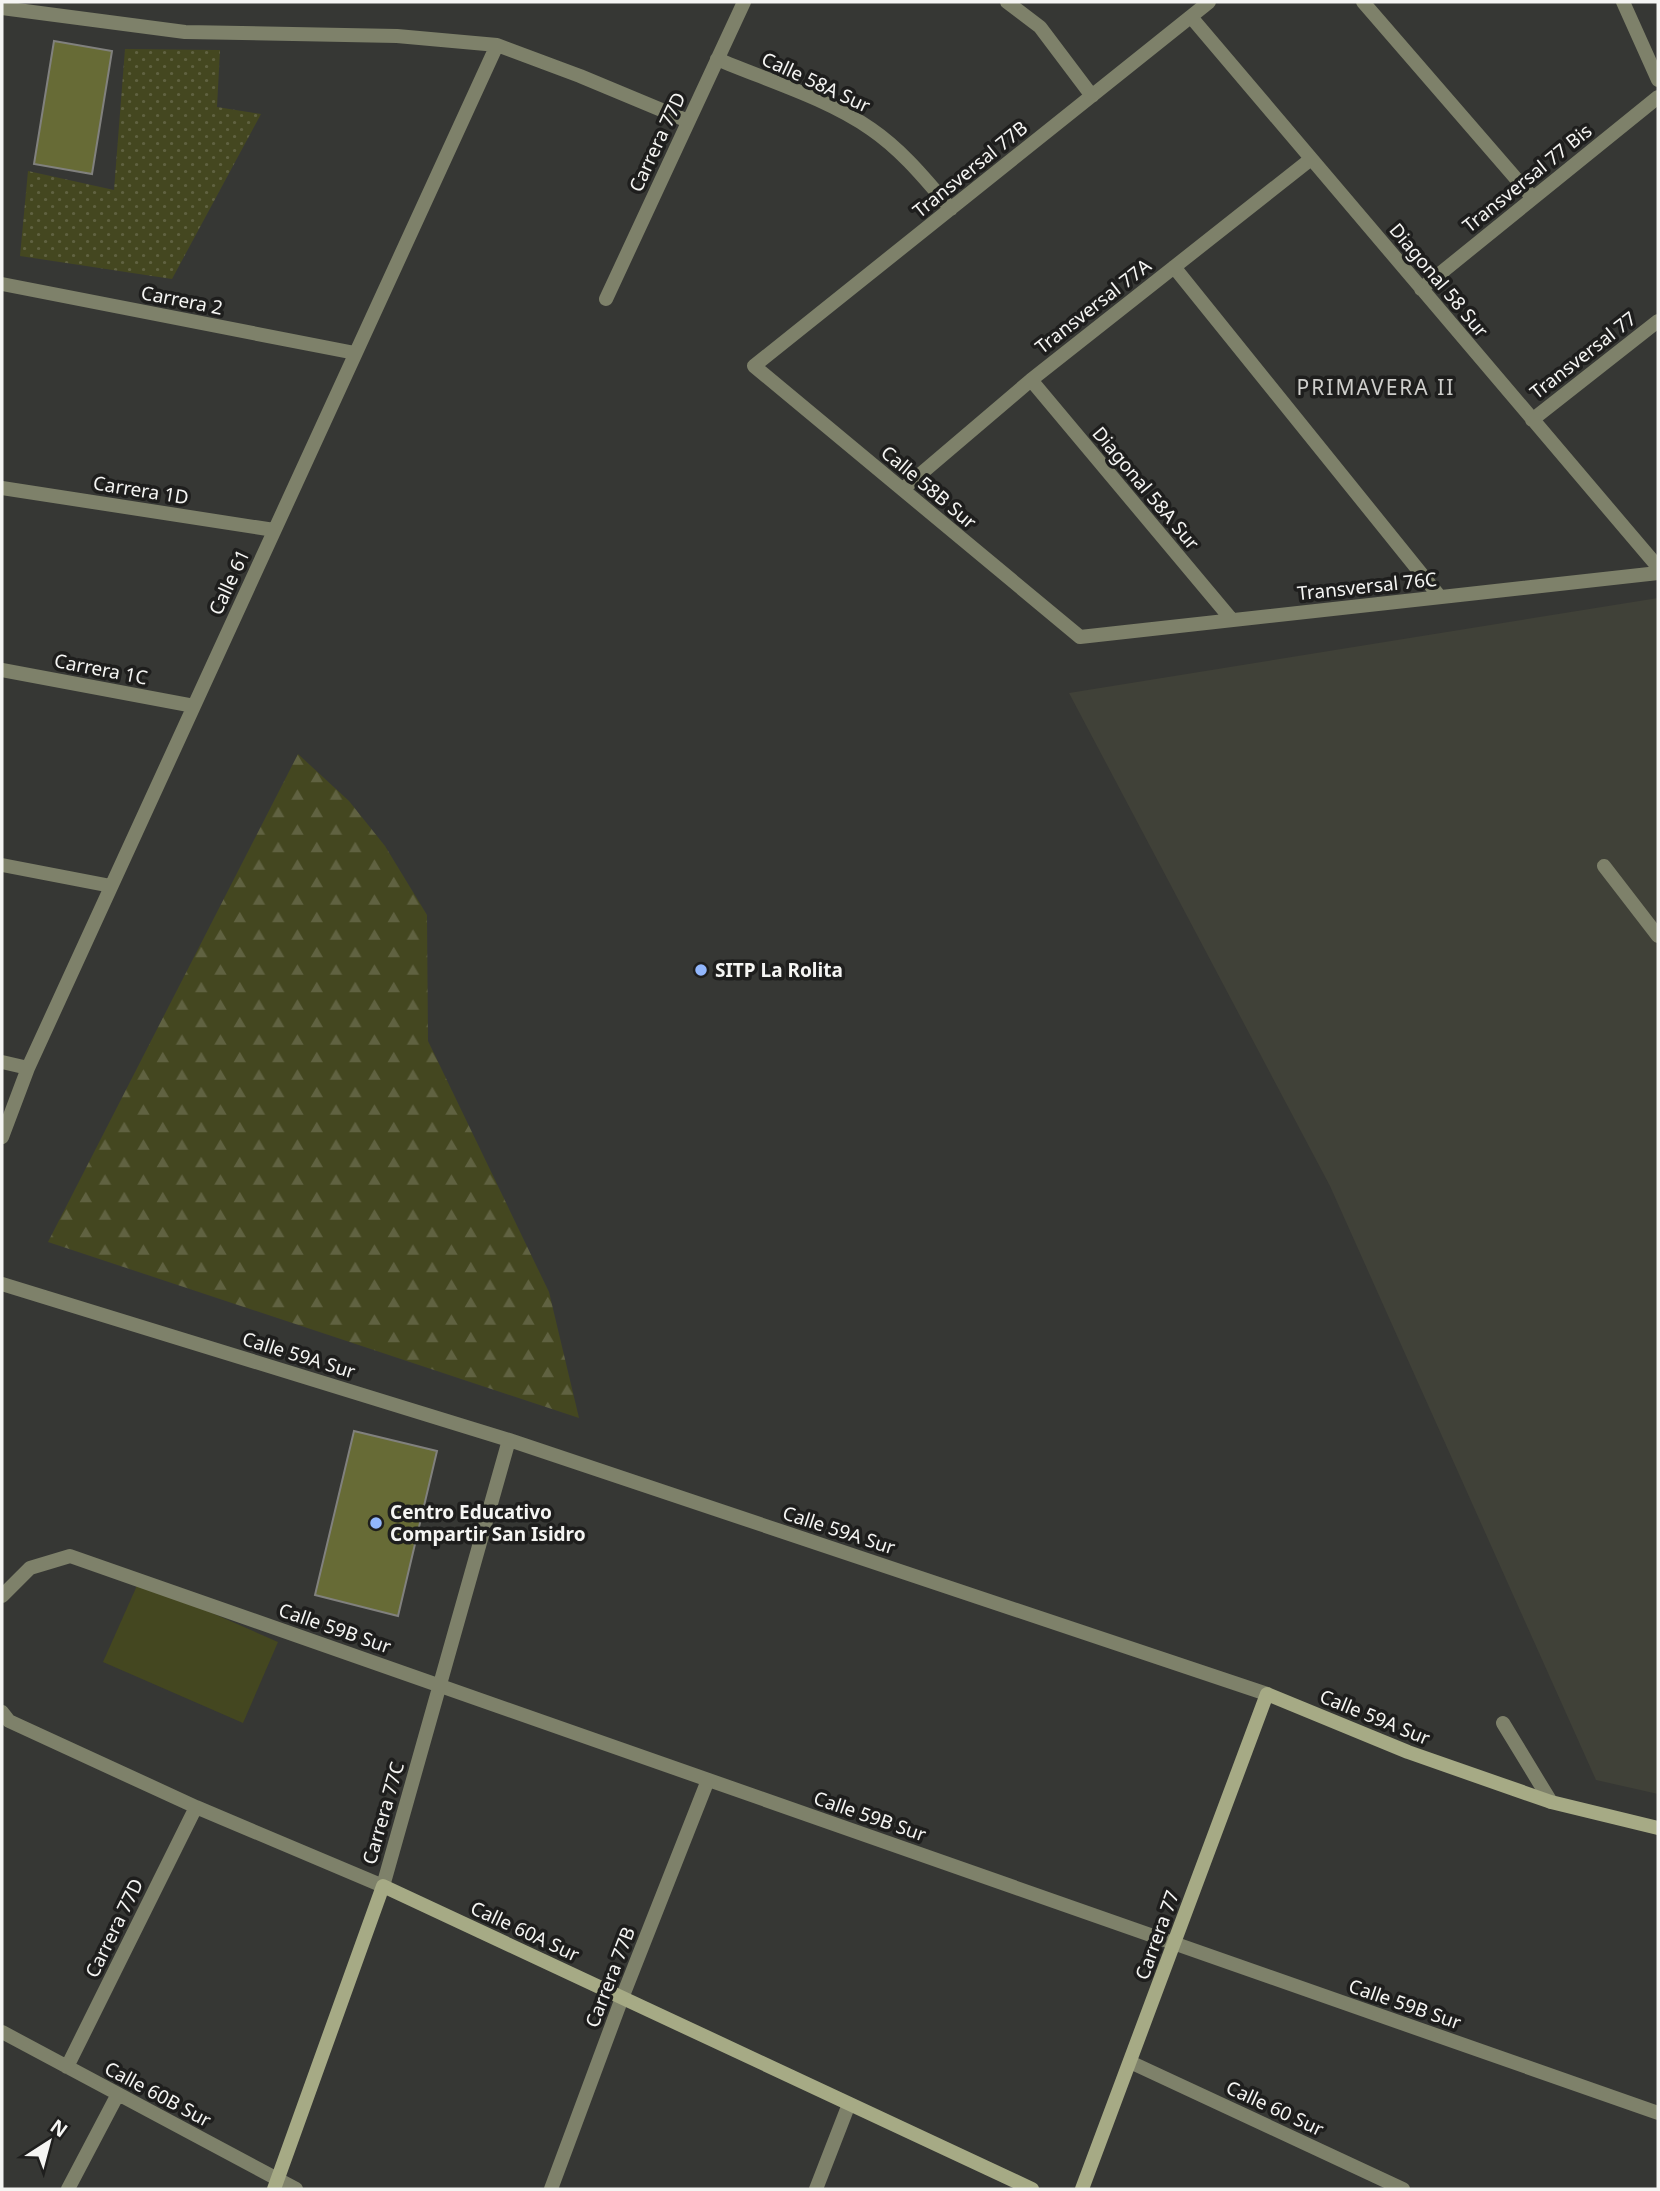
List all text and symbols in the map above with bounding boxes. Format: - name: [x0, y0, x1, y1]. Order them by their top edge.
- street label: Calle 58A Sur: [758, 46, 875, 119]
- street label: Carrera 77D: [623, 88, 691, 196]
- street label: Transversal 77B: [907, 115, 1033, 223]
- street label: Transversal 77 Bis: [1457, 118, 1597, 238]
- street label: Diagonal 58 Sur: [1384, 217, 1495, 343]
- street label: Transversal 77A: [1030, 252, 1157, 359]
- street label: Carrera 2: [139, 279, 225, 321]
- street label: Transversal 77: [1525, 305, 1641, 405]
- district label: PRIMAVERA II: [1297, 373, 1455, 401]
- street label: Diagonal 58A Sur: [1087, 421, 1205, 555]
- street label: Calle 58B Sur: [876, 439, 982, 535]
- street label: Carrera 1D: [91, 470, 191, 510]
- street label: Calle 61: [202, 545, 256, 619]
- street label: Transversal 76C: [1296, 566, 1438, 606]
- street label: Carrera 1C: [52, 647, 150, 691]
- place label: SITP La Rolita: [715, 957, 843, 983]
- marker: SITP La Rolita: [693, 962, 709, 978]
- street label: Calle 59A Sur: [239, 1325, 359, 1385]
- place label: Centro Educativo Compartir San Isidro: [390, 1499, 586, 1547]
- street label: Calle 59A Sur: [779, 1500, 899, 1560]
- marker: Centro Educativo Compartir San Isidro: [368, 1515, 384, 1531]
- street label: Calle 59B Sur: [275, 1597, 395, 1659]
- street label: Calle 59A Sur: [1316, 1683, 1434, 1751]
- street label: Carrera 77C: [356, 1759, 410, 1867]
- street label: Calle 59B Sur: [810, 1785, 930, 1847]
- street label: Carrera 77D: [79, 1874, 149, 1982]
- street label: Carrera 77: [1129, 1887, 1185, 1983]
- street label: Calle 60A Sur: [467, 1895, 584, 1968]
- street label: Carrera 77B: [579, 1923, 641, 2031]
- street label: Calle 59B Sur: [1345, 1973, 1465, 2035]
- street label: Calle 60B Sur: [100, 2055, 216, 2133]
- street label: Calle 60 Sur: [1222, 2074, 1328, 2142]
- north arrow: [14, 2107, 84, 2177]
- text: N: [45, 2113, 73, 2143]

